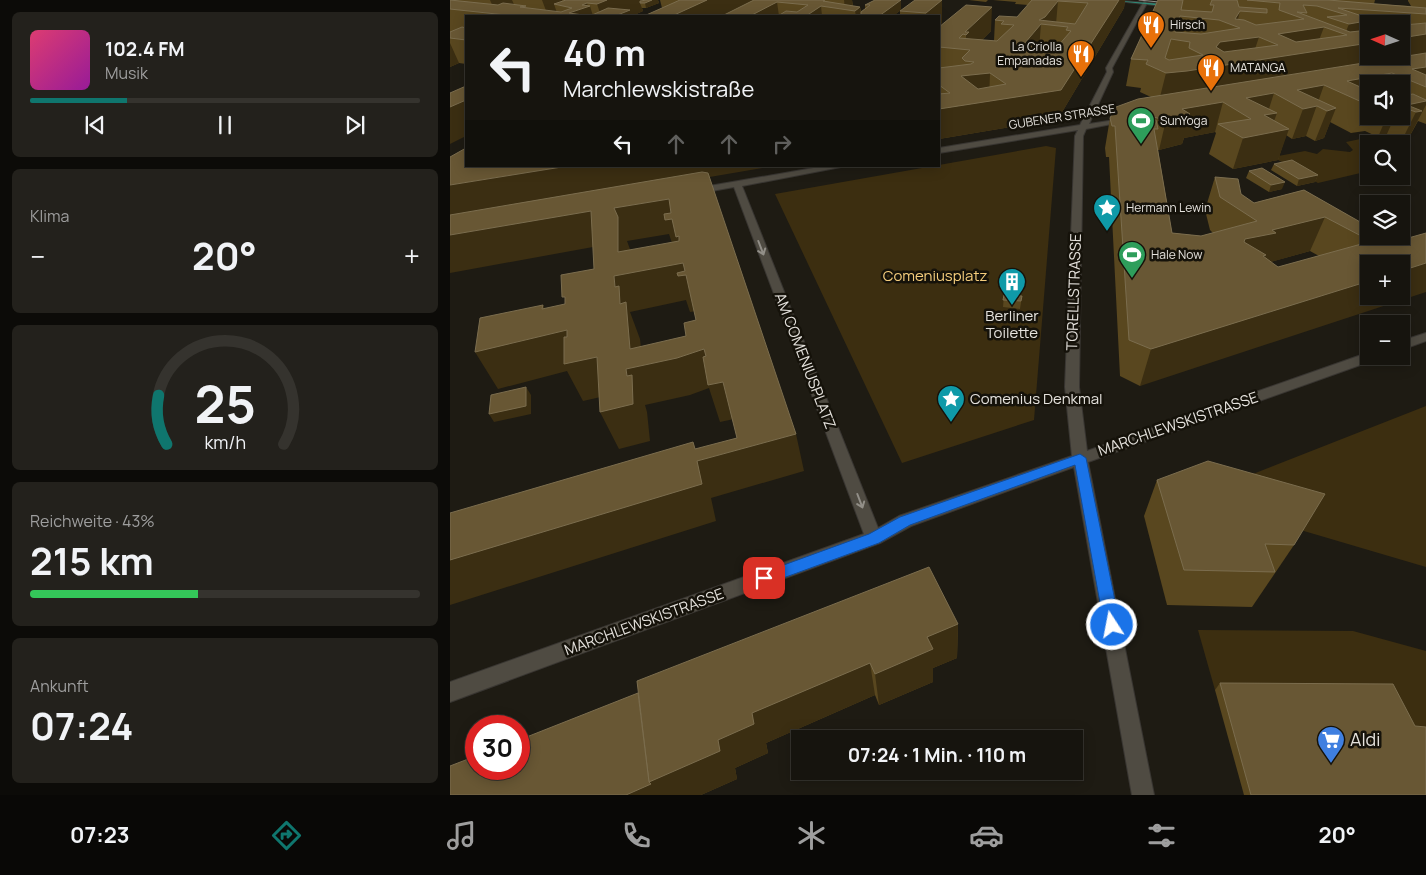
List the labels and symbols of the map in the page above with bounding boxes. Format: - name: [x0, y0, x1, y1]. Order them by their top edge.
- restaurant icon: Hirsch: [1136, 10, 1166, 49]
- north arrow: [1360, 15, 1410, 65]
- place label: Hirsch: [1170, 16, 1205, 33]
- place label: La Criolla Empanadas: [997, 38, 1062, 69]
- restaurant icon: La Criolla Empanadas: [1066, 39, 1096, 78]
- restaurant icon: MATANGA: [1196, 53, 1226, 92]
- place label: MATANGA: [1230, 59, 1286, 76]
- street label: GUBENER STRASSE: [1008, 100, 1116, 133]
- sports icon: SunYoga: [1126, 106, 1156, 145]
- place label: SunYoga: [1160, 112, 1207, 129]
- place icon: Hermann Lewin: [1092, 193, 1122, 232]
- place label: Hermann Lewin: [1126, 199, 1211, 216]
- street label: TORELLSTRASSE: [1061, 233, 1086, 351]
- one-way arrow: [757, 239, 766, 255]
- sports icon: Hale Now: [1117, 240, 1147, 279]
- place label: Hale Now: [1151, 246, 1202, 263]
- park label: Comeniusplatz: [883, 265, 987, 286]
- building icon: Berliner Toilette: [997, 267, 1027, 306]
- street label: AM COMENIUSPLATZ: [770, 290, 841, 432]
- place label: Berliner Toilette: [985, 305, 1039, 343]
- place icon: Comenius Denkmal: [936, 384, 966, 423]
- street label: MARCHLEWSKISTRASSE: [1095, 386, 1261, 461]
- place label: Comenius Denkmal: [970, 388, 1103, 409]
- one-way arrow: [856, 493, 865, 508]
- pin: [743, 557, 785, 599]
- street label: MARCHLEWSKISTRASSE: [561, 583, 726, 660]
- position arrow: [1085, 598, 1137, 650]
- speed limit sign: 30: [465, 715, 530, 780]
- supermarket icon: Aldi: [1316, 725, 1346, 764]
- place label: Aldi: [1350, 727, 1380, 751]

